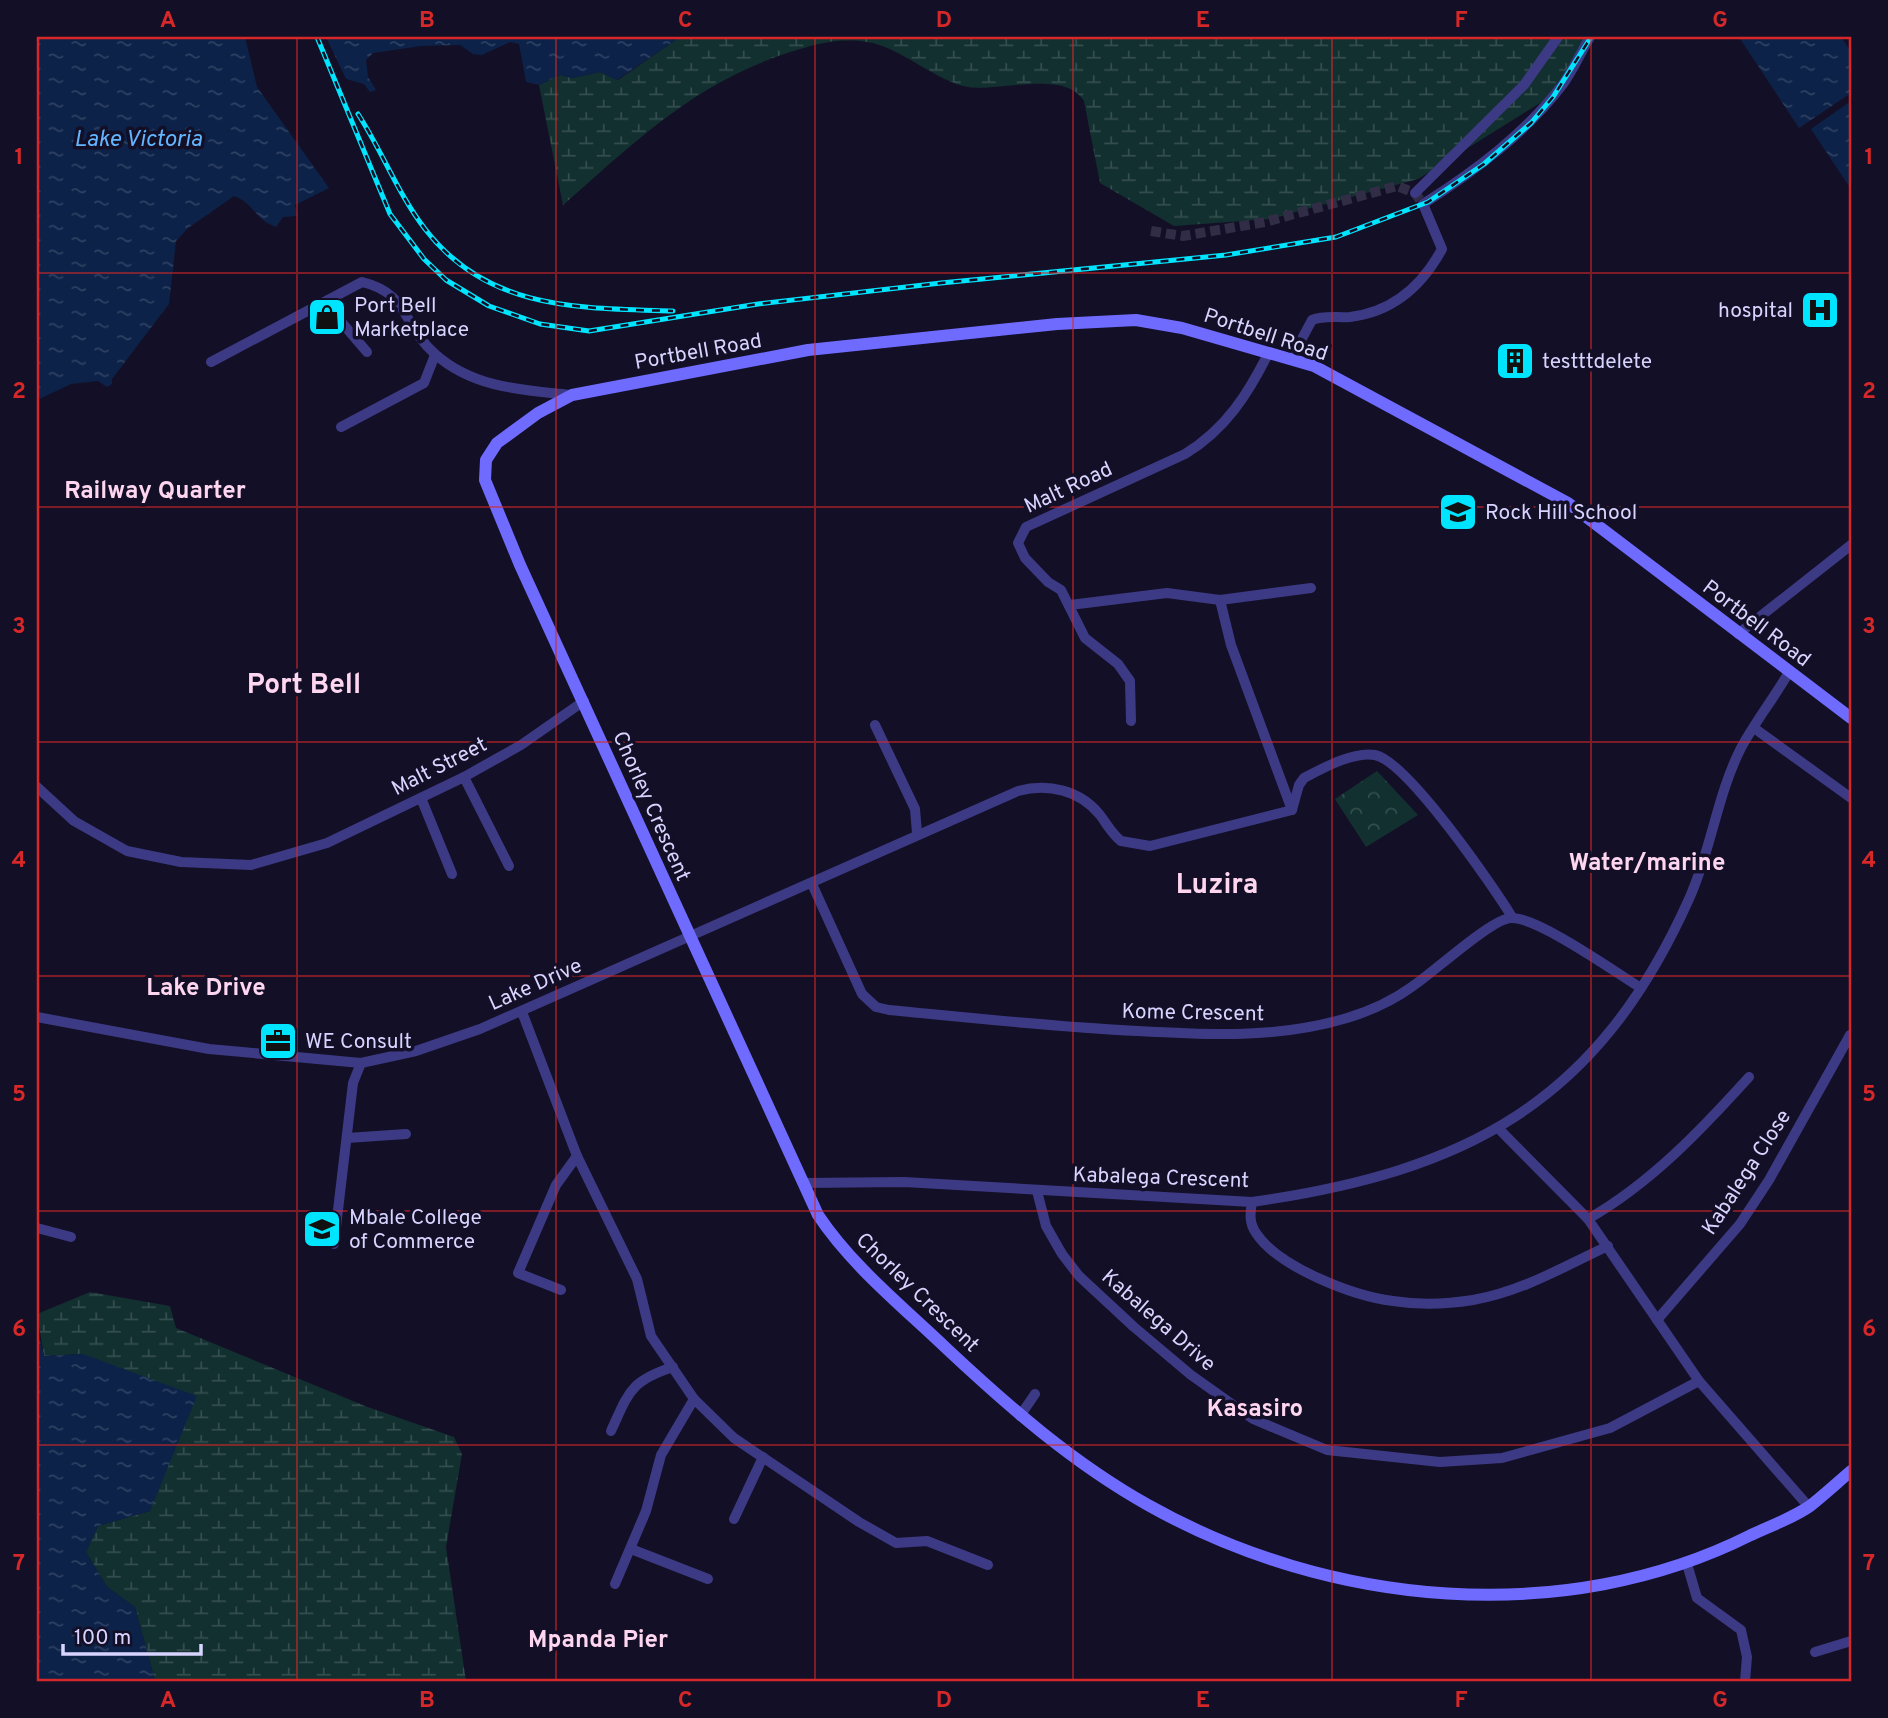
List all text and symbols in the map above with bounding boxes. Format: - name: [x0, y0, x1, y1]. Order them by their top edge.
- text: A: [160, 7, 176, 36]
- text: B: [419, 7, 435, 36]
- text: C: [678, 7, 692, 36]
- text: D: [936, 7, 952, 36]
- text: E: [1196, 7, 1210, 36]
- text: F: [1454, 7, 1468, 36]
- text: G: [1712, 7, 1728, 36]
- water label: Lake Victoria: [74, 126, 202, 155]
- text: 1: [14, 144, 24, 173]
- text: 1: [1864, 144, 1874, 173]
- hospital icon: hospital: [1799, 289, 1841, 331]
- place label: Port Bell Marketplace: [354, 293, 469, 344]
- shop icon: Port Bell Marketplace: [306, 296, 348, 338]
- place label: hospital: [1718, 298, 1793, 325]
- street label: Portbell Road: [1200, 303, 1331, 368]
- street label: Portbell Road: [632, 328, 764, 377]
- building icon: testttdelete: [1494, 340, 1536, 382]
- place label: testttdelete: [1542, 349, 1652, 376]
- text: 2: [12, 378, 26, 407]
- text: 2: [1862, 378, 1876, 407]
- street label: Malt Road: [1020, 456, 1117, 521]
- district label: Railway Quarter: [64, 477, 246, 507]
- school or university icon: Rock Hill School: [1437, 491, 1479, 533]
- place label: Rock Hill School: [1485, 500, 1637, 527]
- street label: Portbell Road: [1696, 575, 1816, 674]
- text: 3: [12, 613, 26, 642]
- text: 3: [1862, 613, 1876, 642]
- district label: Port Bell: [247, 668, 361, 704]
- street label: Chorley Crescent: [605, 727, 696, 886]
- street label: Malt Street: [387, 732, 492, 803]
- text: 4: [12, 847, 26, 876]
- text: 4: [1862, 847, 1876, 876]
- district label: Water/marine: [1569, 849, 1725, 879]
- district label: Luzira: [1176, 868, 1258, 904]
- street label: Lake Drive: [485, 953, 586, 1018]
- district label: Lake Drive: [146, 974, 266, 1004]
- street label: Kome Crescent: [1121, 999, 1265, 1028]
- office icon: WE Consult: [257, 1020, 299, 1062]
- place label: WE Consult: [305, 1029, 412, 1056]
- text: 5: [12, 1081, 26, 1110]
- text: 5: [1862, 1081, 1876, 1110]
- street label: Kabalega Close: [1697, 1105, 1798, 1241]
- street label: Kabalega Crescent: [1072, 1162, 1250, 1195]
- place label: Mbale College of Commerce: [349, 1205, 482, 1256]
- school or university icon: Mbale College of Commerce: [301, 1208, 343, 1250]
- street label: Chorley Crescent: [850, 1227, 984, 1359]
- street label: Kabalega Drive: [1095, 1264, 1221, 1378]
- text: 6: [12, 1316, 26, 1345]
- text: 6: [1862, 1316, 1876, 1345]
- district label: Kasasiro: [1207, 1395, 1303, 1425]
- text: 7: [13, 1550, 25, 1579]
- text: 7: [1863, 1550, 1875, 1579]
- scale bar: [63, 1613, 201, 1657]
- text: 100 m: [74, 1625, 131, 1652]
- district label: Mpanda Pier: [528, 1626, 668, 1656]
- text: A: [160, 1687, 176, 1716]
- text: B: [419, 1687, 435, 1716]
- text: C: [678, 1687, 692, 1716]
- text: D: [936, 1687, 952, 1716]
- text: E: [1196, 1687, 1210, 1716]
- text: F: [1454, 1687, 1468, 1716]
- text: G: [1712, 1687, 1728, 1716]

